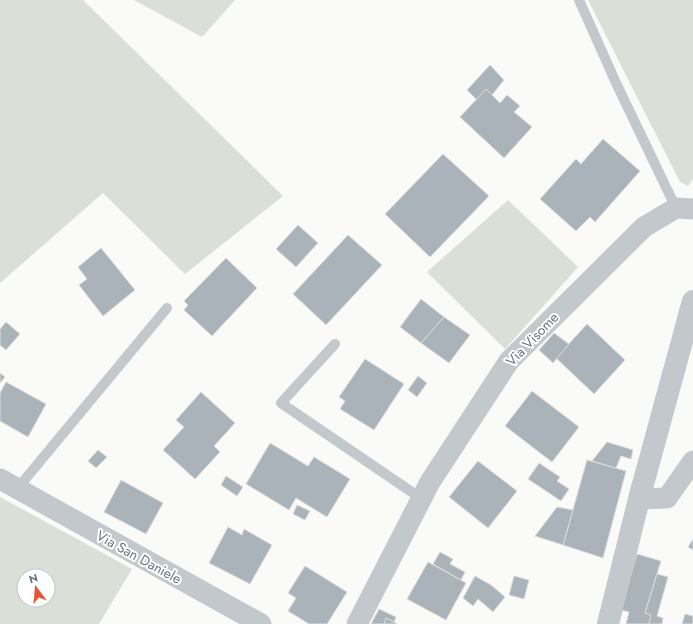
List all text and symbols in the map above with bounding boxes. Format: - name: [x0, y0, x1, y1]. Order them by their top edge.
- street label: Via Visome: [501, 308, 563, 370]
- street label: Via San Daniele: [93, 525, 185, 589]
- north arrow: [16, 568, 56, 608]
- text: N: [27, 569, 40, 587]

